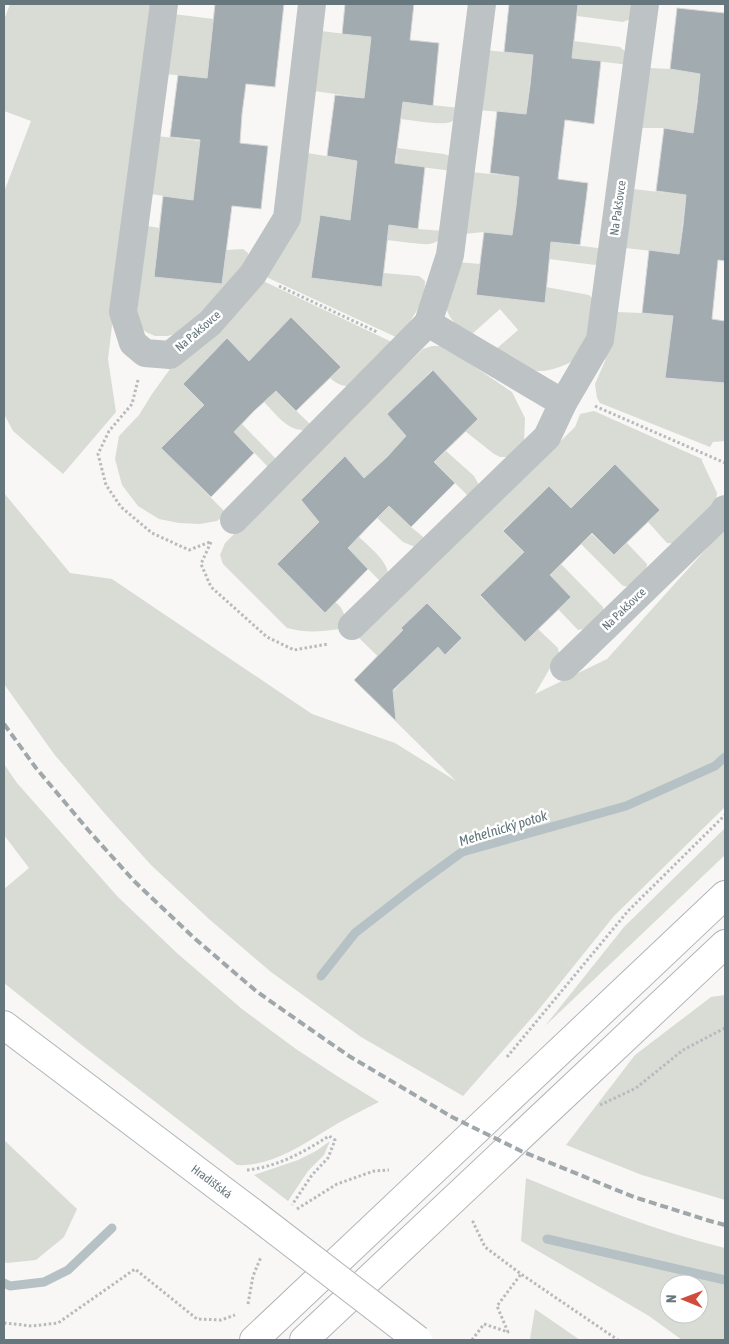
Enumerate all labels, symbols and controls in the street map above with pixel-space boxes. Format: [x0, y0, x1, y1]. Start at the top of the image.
street label: Na Pakšovce [607, 180, 629, 236]
street label: Na Pakšovce [173, 308, 223, 354]
street label: Na Pakšovce [599, 585, 649, 633]
water label: Mehelnický potok [457, 807, 550, 849]
street label: Hradišťská [188, 1162, 235, 1201]
north arrow [659, 1274, 709, 1324]
text: N [663, 1295, 679, 1303]

